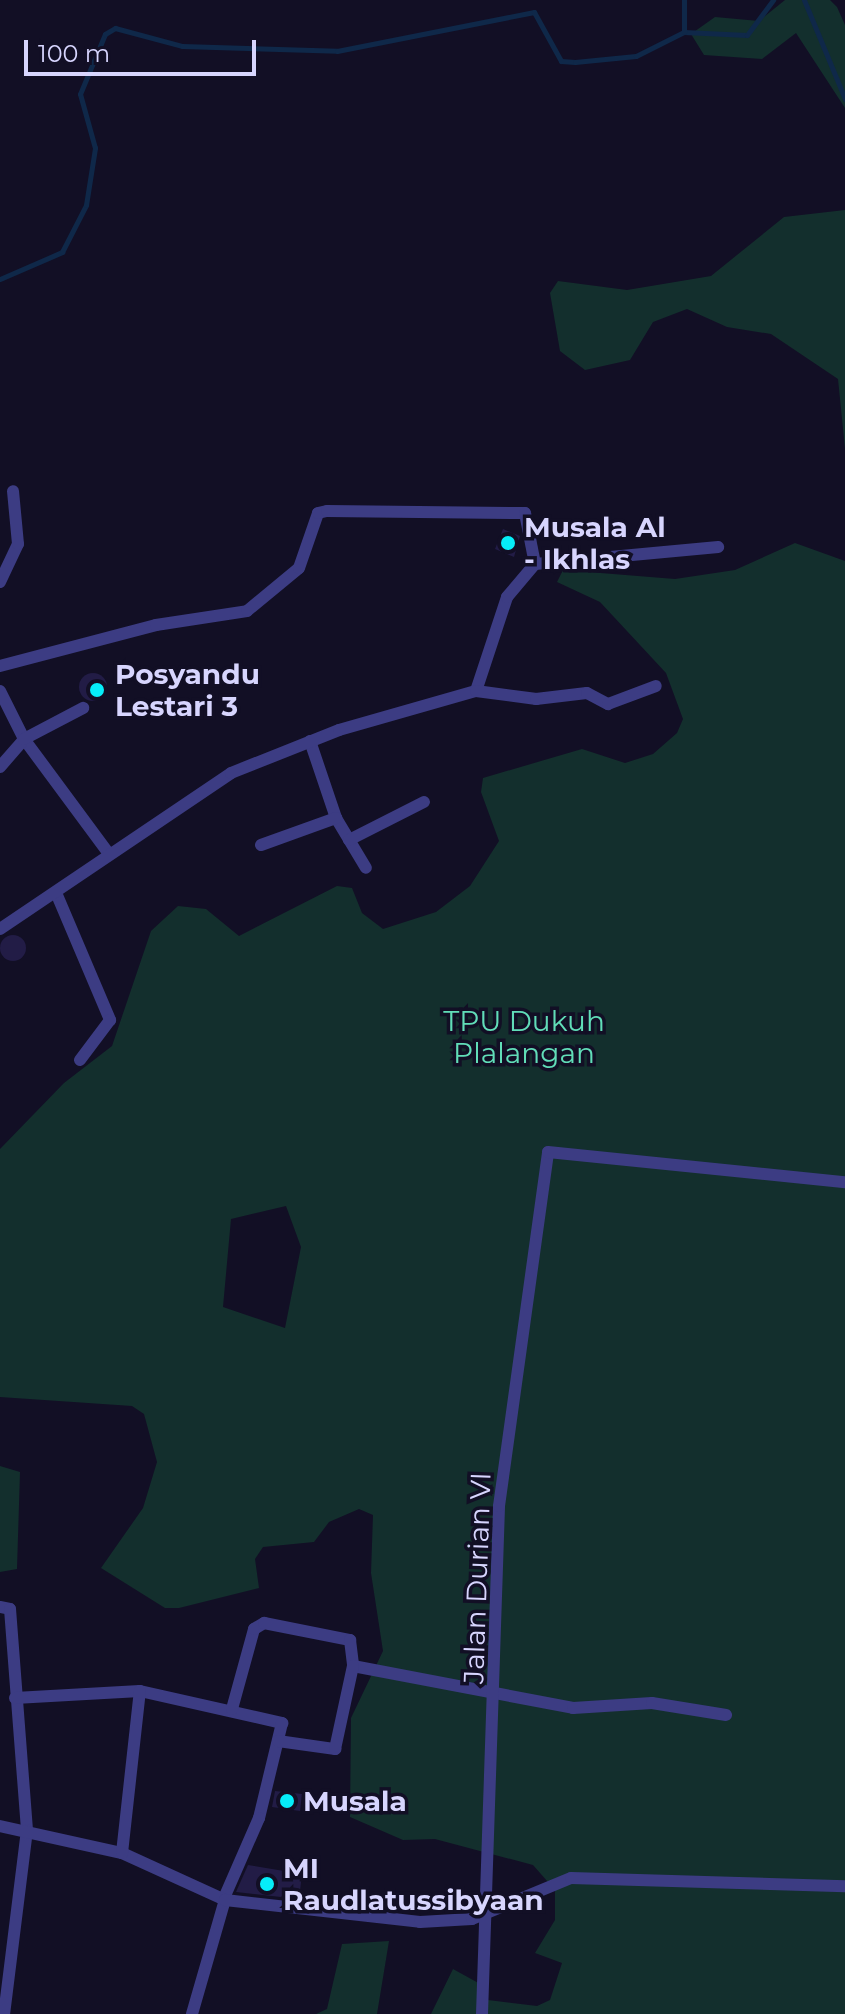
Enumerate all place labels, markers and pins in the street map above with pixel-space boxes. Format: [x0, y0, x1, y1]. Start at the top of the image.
place label: Musala Al - Ikhlas [524, 510, 666, 576]
marker: Musala Al - Ikhlas [499, 534, 517, 552]
place label: Posyandu Lestari 3 [115, 657, 260, 723]
marker: Posyandu Lestari 3 [86, 679, 108, 701]
place label: Musala [303, 1784, 407, 1818]
marker: Musala [278, 1792, 296, 1810]
place label: MI Raudlatussibyaan [283, 1851, 544, 1917]
marker: MI Raudlatussibyaan [258, 1875, 276, 1893]

